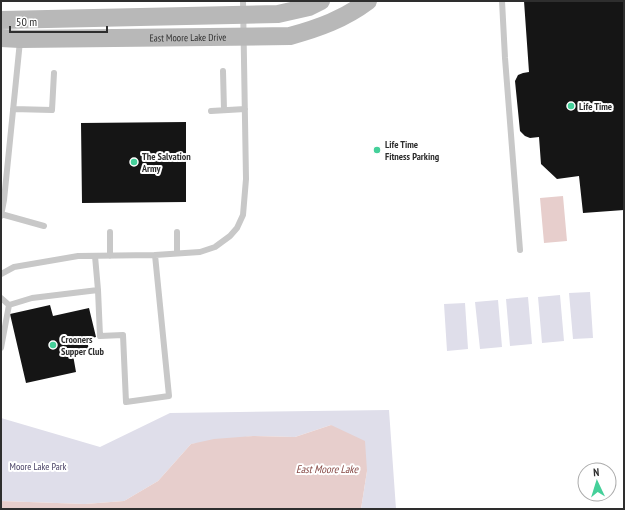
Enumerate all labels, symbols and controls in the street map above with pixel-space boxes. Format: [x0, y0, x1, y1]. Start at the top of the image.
scale bar [10, 8, 107, 34]
text: 50 m [16, 14, 37, 29]
street label: East Moore Lake Drive [149, 31, 226, 45]
place label: Life Time [579, 100, 612, 113]
marker: Life Time [566, 101, 576, 111]
place label: Life Time Fitness Parking [385, 138, 440, 163]
marker: Life Time Fitness Parking [372, 145, 382, 155]
place label: The Salvation Army [141, 150, 191, 175]
marker: The Salvation Army [129, 157, 139, 167]
place label: Crooners Supper Club [61, 333, 104, 358]
marker: Crooners Supper Club [48, 340, 58, 350]
park label: Moore Lake Park [10, 460, 67, 473]
water label: East Moore Lake [296, 462, 360, 476]
north arrow [577, 462, 617, 502]
text: N [593, 465, 600, 479]

